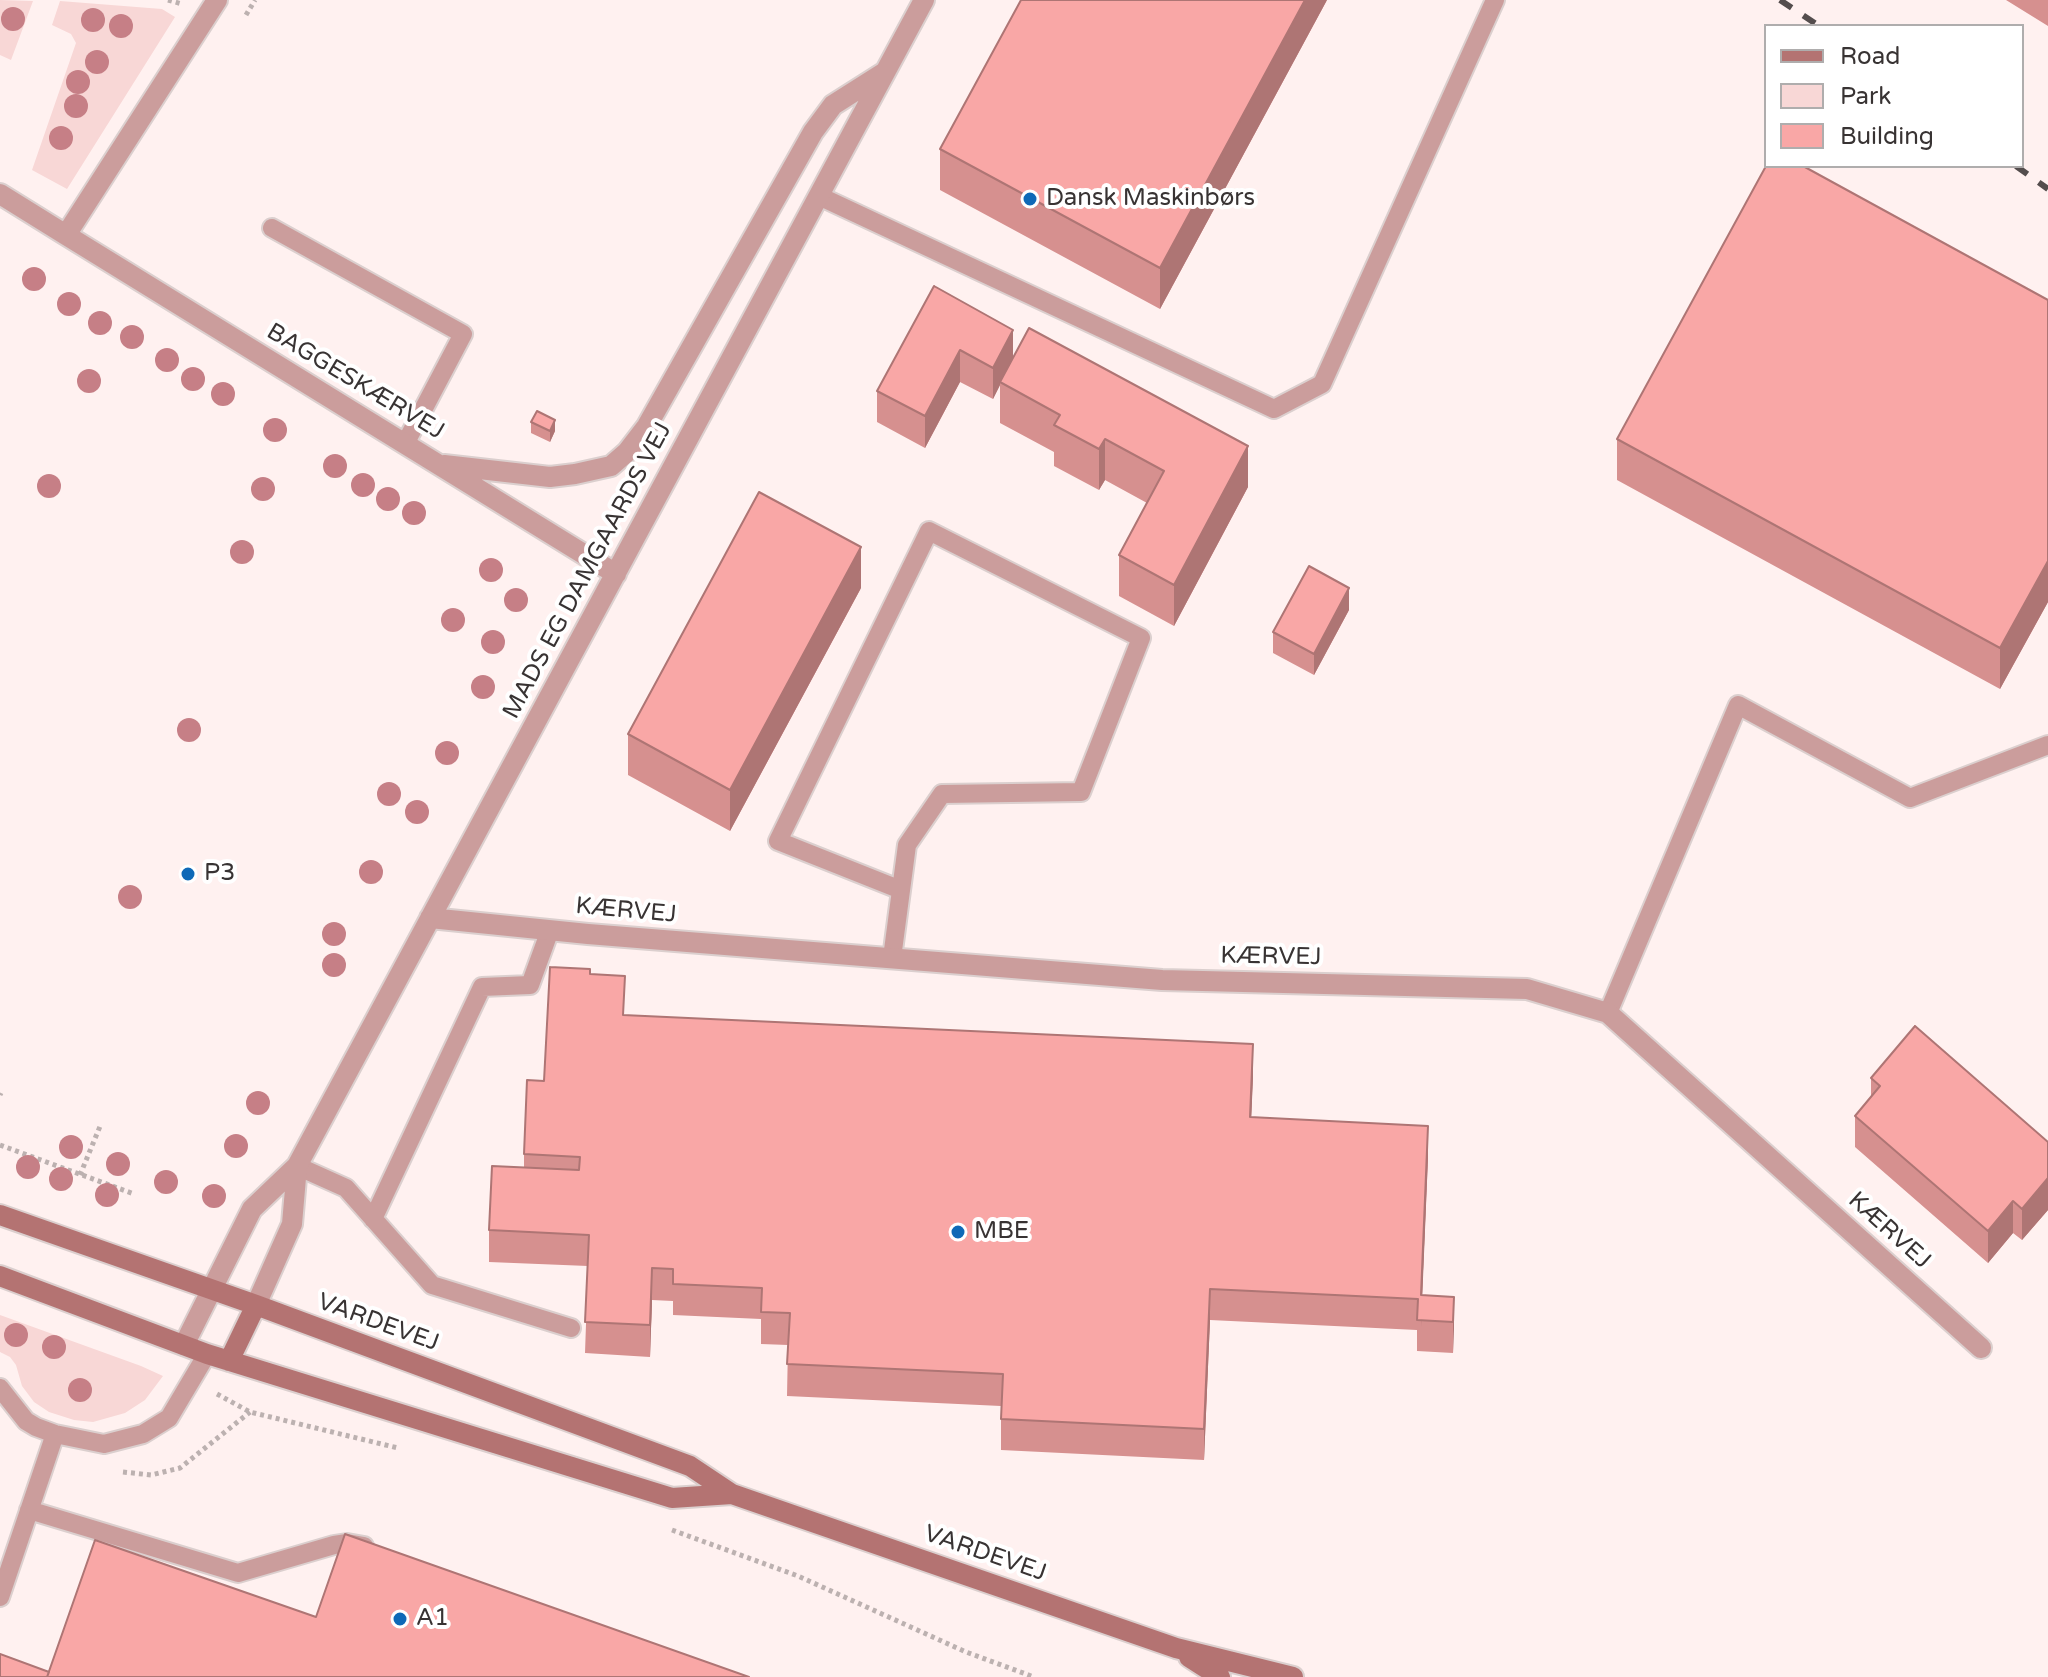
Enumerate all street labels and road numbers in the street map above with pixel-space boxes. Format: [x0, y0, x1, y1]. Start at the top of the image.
street label: BAGGESKÆRVEJ [261, 318, 449, 446]
street label: MADS EG DAMGAARDS VEJ [498, 418, 678, 724]
street label: KÆRVEJ [574, 892, 678, 930]
street label: KÆRVEJ [1220, 942, 1322, 972]
street label: KÆRVEJ [1842, 1186, 1936, 1276]
street label: VARDEVEJ [313, 1288, 443, 1358]
street label: VARDEVEJ [920, 1520, 1050, 1588]

